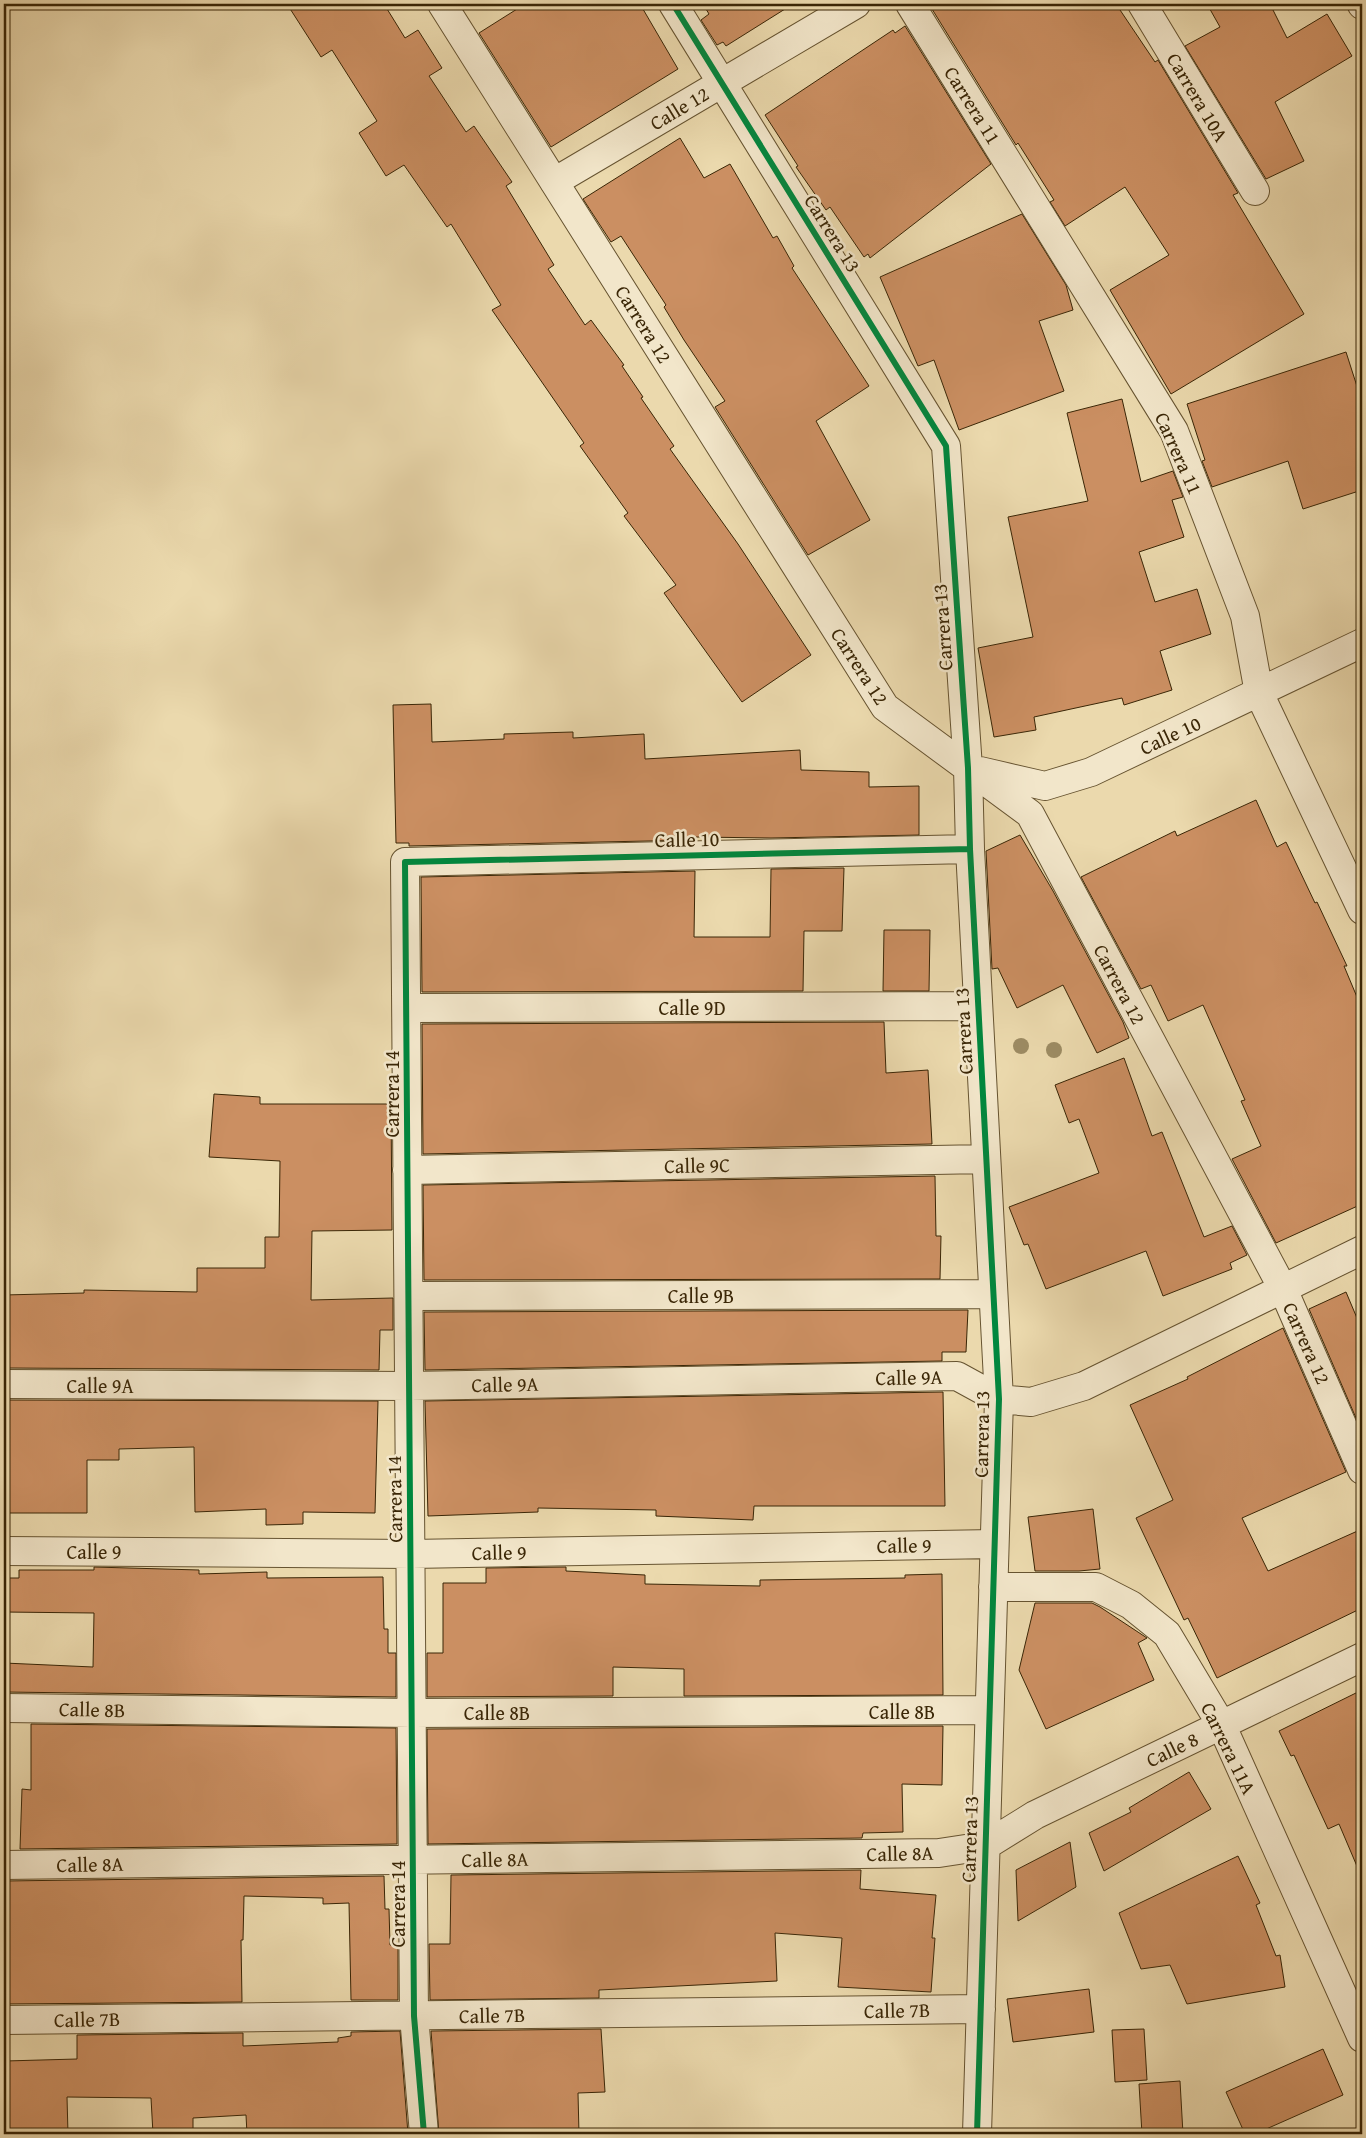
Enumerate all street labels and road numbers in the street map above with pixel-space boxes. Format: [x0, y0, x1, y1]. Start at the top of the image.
street label: Carrera 10A [1160, 47, 1236, 147]
street label: Carrera 11 [938, 60, 1008, 150]
street label: Calle 12 [644, 79, 714, 137]
street label: Carrera 13 [798, 188, 868, 278]
street label: Carrera 12 [609, 279, 679, 369]
street label: Carrera 11 [1148, 407, 1210, 499]
street label: Carrera 13 [924, 583, 960, 671]
street label: Carrera 12 [824, 622, 896, 710]
street label: Calle 10 [1135, 708, 1205, 762]
street label: Calle 10 [654, 824, 720, 854]
street label: Carrera 12 [1087, 939, 1153, 1029]
street label: Carrera 13 [946, 987, 980, 1075]
street label: Calle 9D [658, 993, 726, 1022]
street label: Carrera 14 [377, 1050, 406, 1138]
street label: Calle 9C [664, 1150, 730, 1180]
street label: Calle 9B [668, 1281, 734, 1310]
street label: Carrera 12 [1276, 1297, 1338, 1389]
street label: Calle 9A [875, 1362, 943, 1392]
street label: Calle 9A [471, 1369, 539, 1399]
street label: Calle 9A [66, 1371, 134, 1400]
street label: Carrera 13 [966, 1390, 996, 1478]
street label: Carrera 14 [379, 1455, 409, 1543]
street label: Calle 9 [876, 1530, 932, 1560]
street label: Calle 9 [67, 1537, 121, 1566]
street label: Calle 9 [471, 1537, 527, 1567]
street label: Calle 8B [59, 1694, 125, 1724]
street label: Calle 8B [869, 1697, 935, 1726]
street label: Carrera 11A [1194, 1697, 1264, 1799]
street label: Calle 8B [464, 1698, 530, 1727]
street label: Calle 8 [1141, 1724, 1203, 1774]
street label: Carrera 13 [953, 1795, 985, 1883]
street label: Calle 8A [866, 1838, 934, 1868]
street label: Calle 8A [461, 1844, 529, 1874]
street label: Calle 8A [56, 1849, 124, 1879]
street label: Carrera 14 [383, 1860, 412, 1948]
street label: Calle 7B [864, 1995, 930, 2025]
street label: Calle 7B [459, 2000, 525, 2030]
street label: Calle 7B [54, 2004, 120, 2034]

